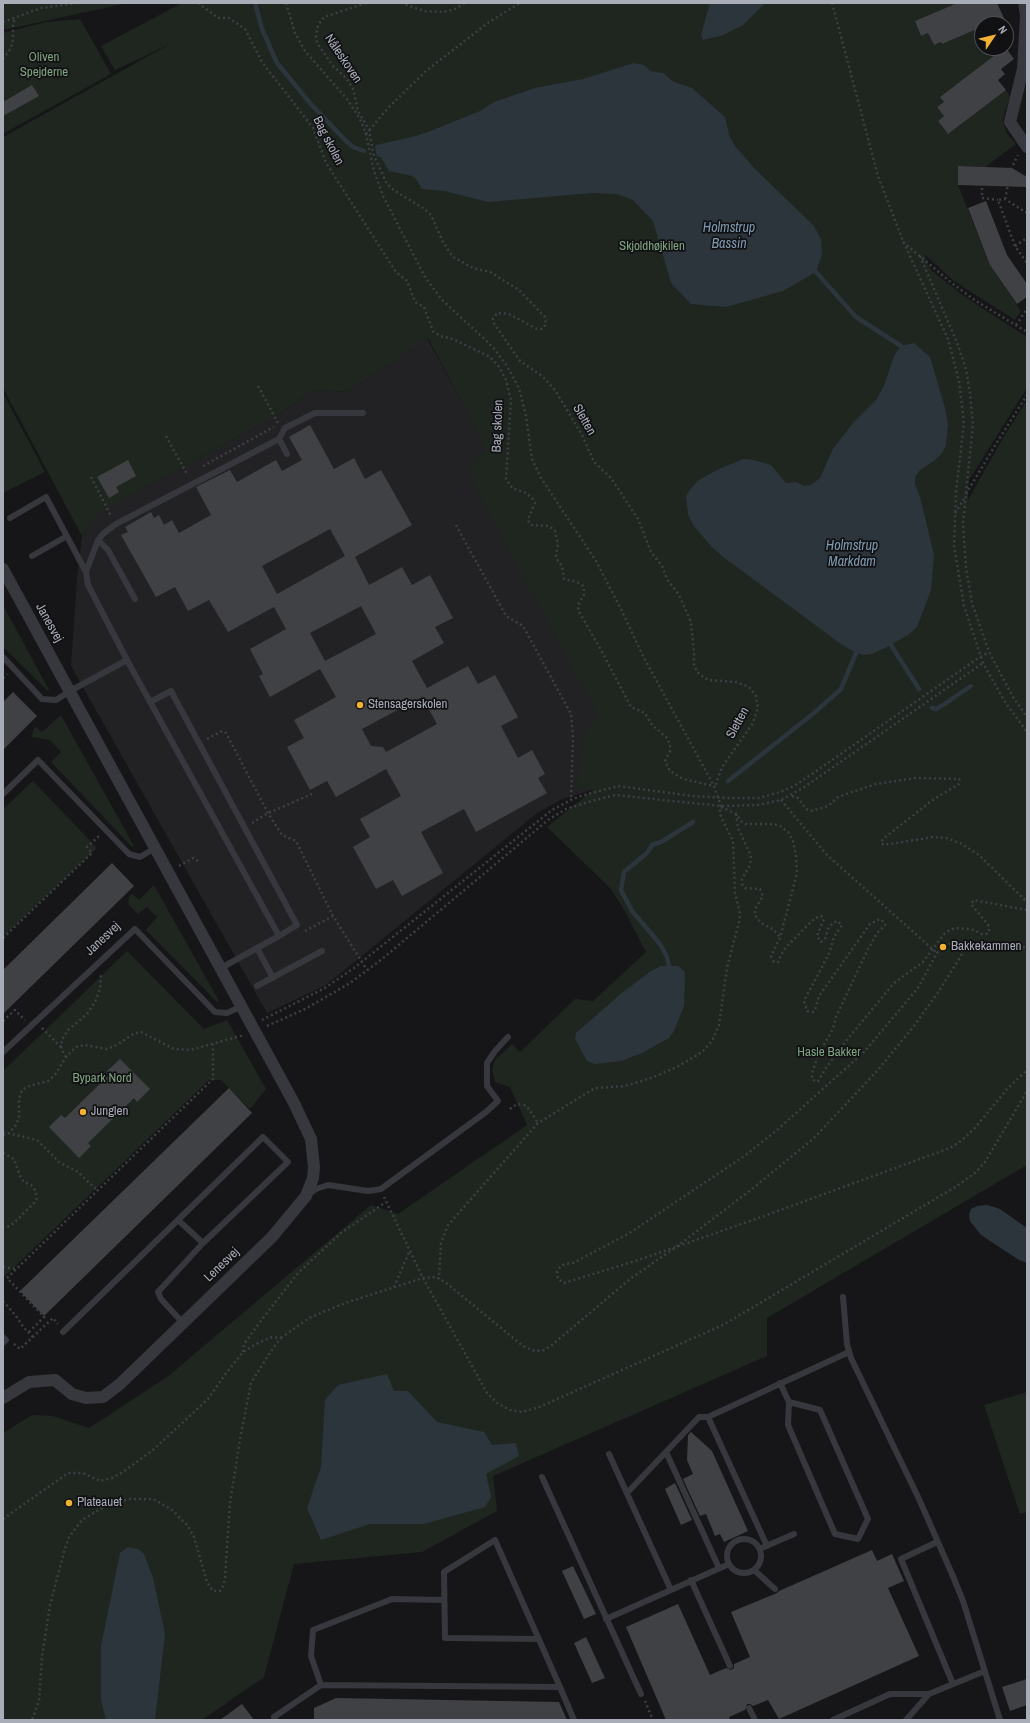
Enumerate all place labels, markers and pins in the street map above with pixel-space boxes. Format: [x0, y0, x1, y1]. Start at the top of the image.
place label: Stensagerskolen [368, 697, 447, 713]
marker: Stensagerskolen [355, 700, 365, 710]
place label: Bakkekammen [951, 939, 1021, 955]
marker: Bakkekammen [938, 942, 948, 952]
place label: Junglen [91, 1104, 128, 1120]
marker: Junglen [78, 1107, 88, 1117]
place label: Plateauet [77, 1495, 122, 1511]
marker: Plateauet [64, 1498, 74, 1508]

